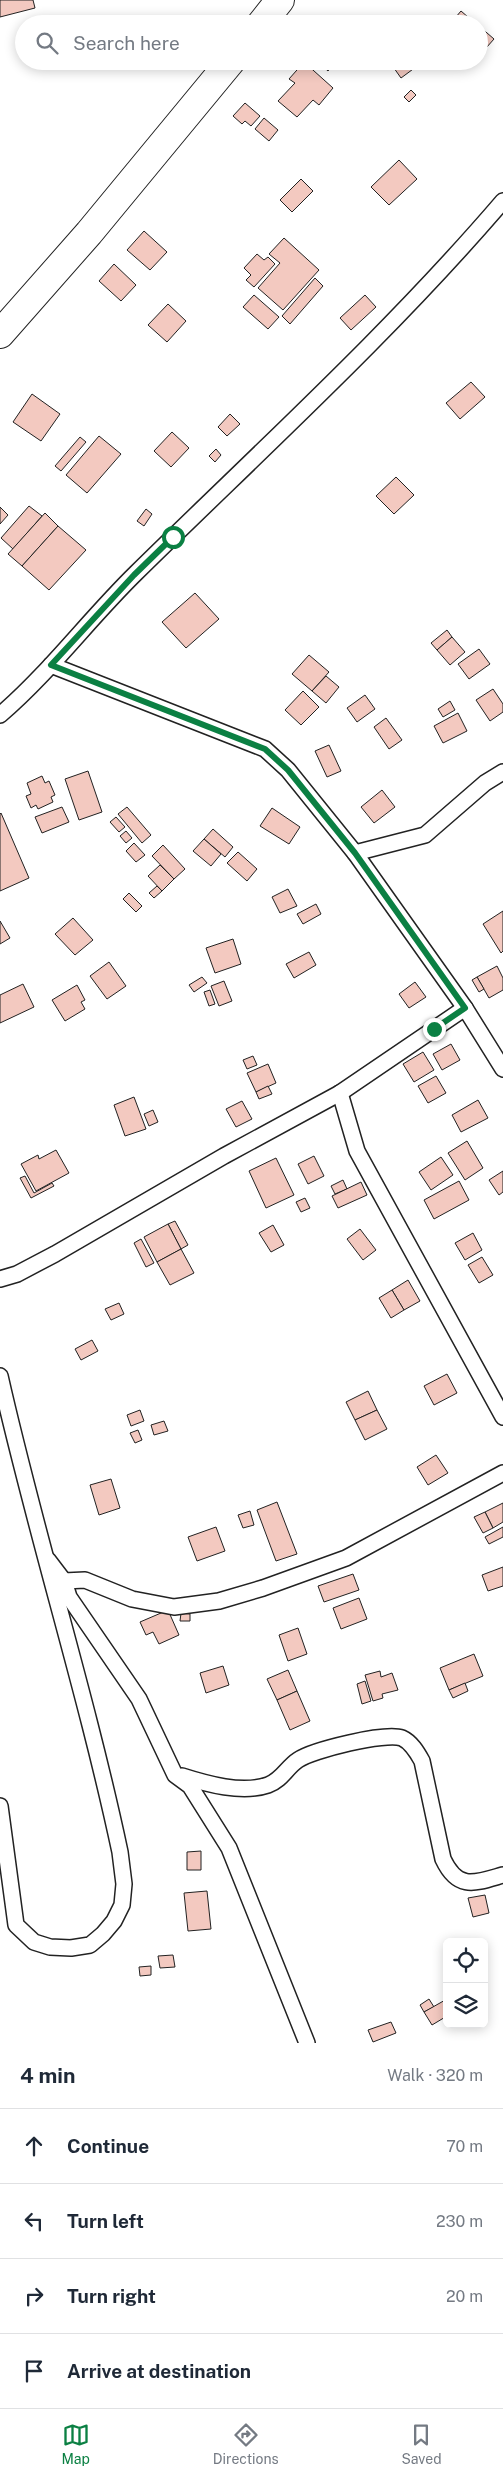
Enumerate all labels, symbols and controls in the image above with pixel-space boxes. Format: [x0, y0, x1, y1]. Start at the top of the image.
search box [15, 15, 488, 70]
icon: search [33, 29, 61, 57]
text: Search here [73, 32, 180, 54]
route start [162, 526, 185, 549]
route end [423, 1018, 446, 1041]
map controls [443, 1938, 488, 2028]
button: locate [443, 1938, 488, 1983]
button: layers [443, 1983, 488, 2028]
text: 4 min [20, 2063, 75, 2088]
text: Walk · 320 m [387, 2066, 483, 2085]
icon: ahead [20, 2132, 48, 2160]
text: Continue [67, 2135, 149, 2157]
text: 70 m [446, 2137, 483, 2156]
icon: left [20, 2207, 48, 2235]
text: Turn left [67, 2210, 144, 2232]
text: 230 m [436, 2212, 483, 2231]
icon: right [20, 2282, 48, 2310]
text: Turn right [67, 2285, 156, 2307]
text: 20 m [446, 2287, 483, 2306]
icon: arrive [20, 2357, 48, 2385]
text: Arrive at destination [67, 2360, 251, 2382]
tab: Map [61, 2421, 90, 2467]
tab: Directions [213, 2421, 279, 2467]
tab: Saved [401, 2421, 442, 2467]

